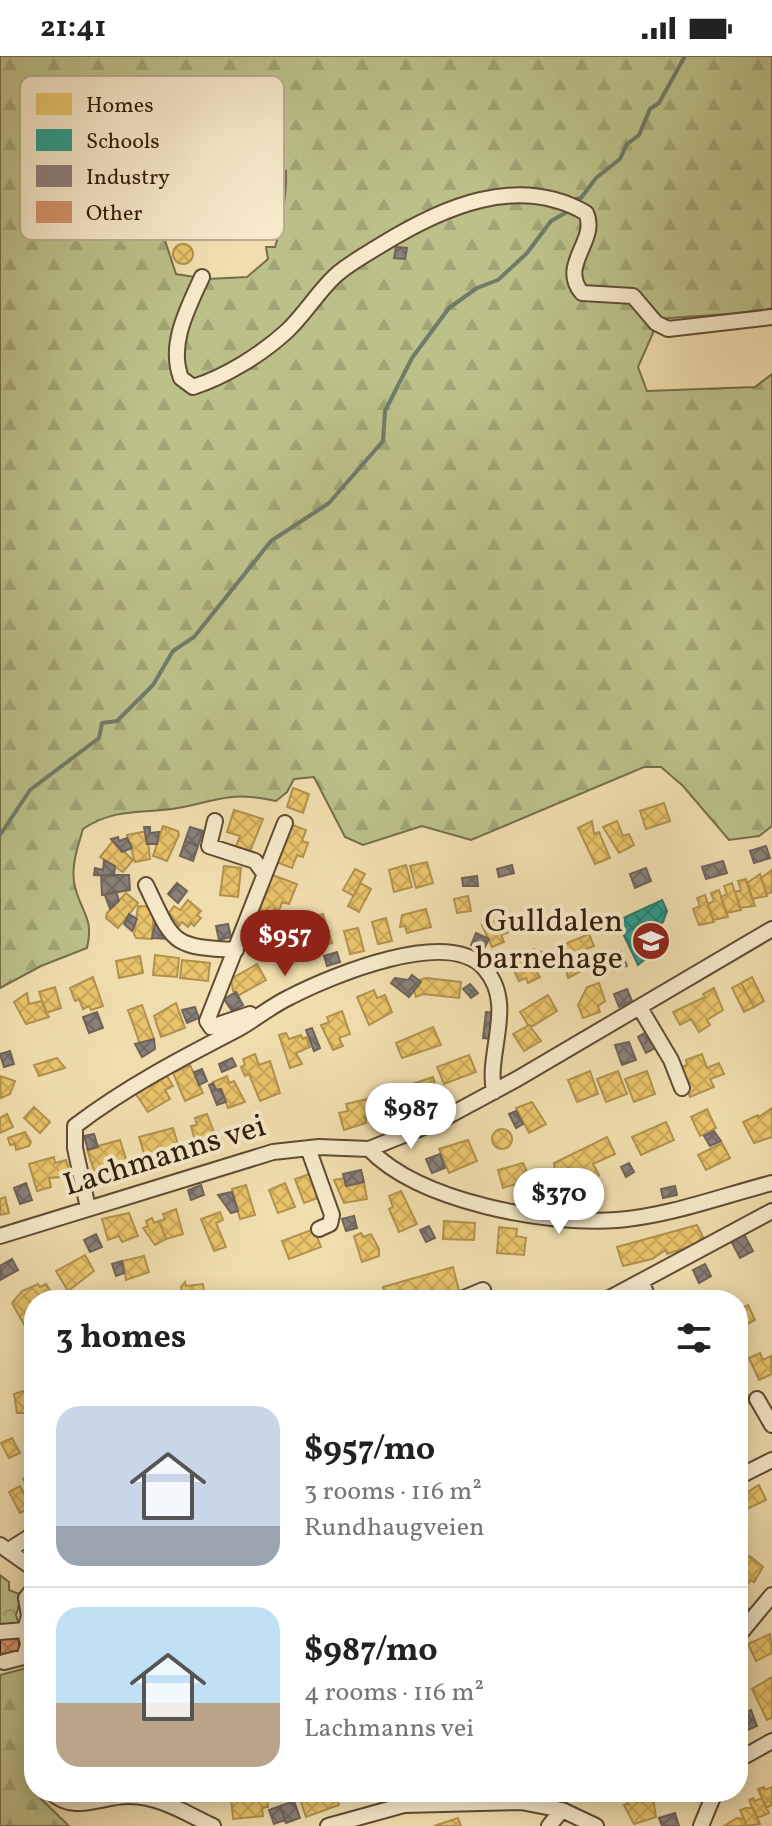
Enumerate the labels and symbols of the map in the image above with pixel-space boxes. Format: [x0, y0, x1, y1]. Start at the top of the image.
legend [20, 76, 284, 240]
text: Homes [86, 91, 154, 122]
text: Schools [86, 127, 160, 158]
text: Industry [86, 163, 170, 194]
text: Other [86, 199, 143, 230]
place label: Gulldalen barnehage [475, 901, 623, 982]
pin: $957 [238, 910, 332, 978]
school or university icon: Gulldalen barnehage [630, 920, 672, 962]
pin: $987 [364, 1083, 458, 1151]
street label: Lachmanns vei [58, 1105, 272, 1209]
pin: $370 [512, 1168, 606, 1236]

